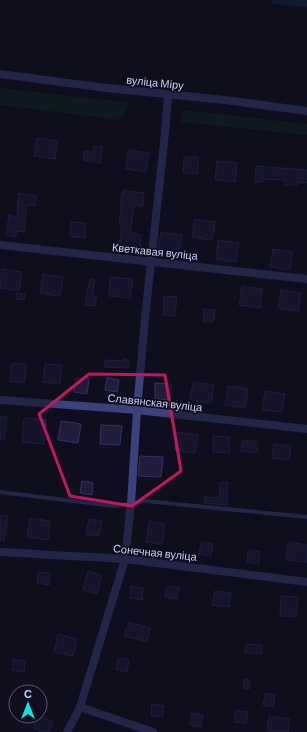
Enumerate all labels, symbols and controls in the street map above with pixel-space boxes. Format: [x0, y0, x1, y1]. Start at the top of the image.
street label: вуліца Міру [126, 73, 185, 92]
street label: Кветкавая вуліца [111, 240, 199, 262]
street label: Славянская вуліца [107, 391, 204, 414]
street label: Сонечная вуліца [112, 541, 198, 563]
north arrow [8, 684, 48, 724]
text: С [24, 687, 32, 700]

